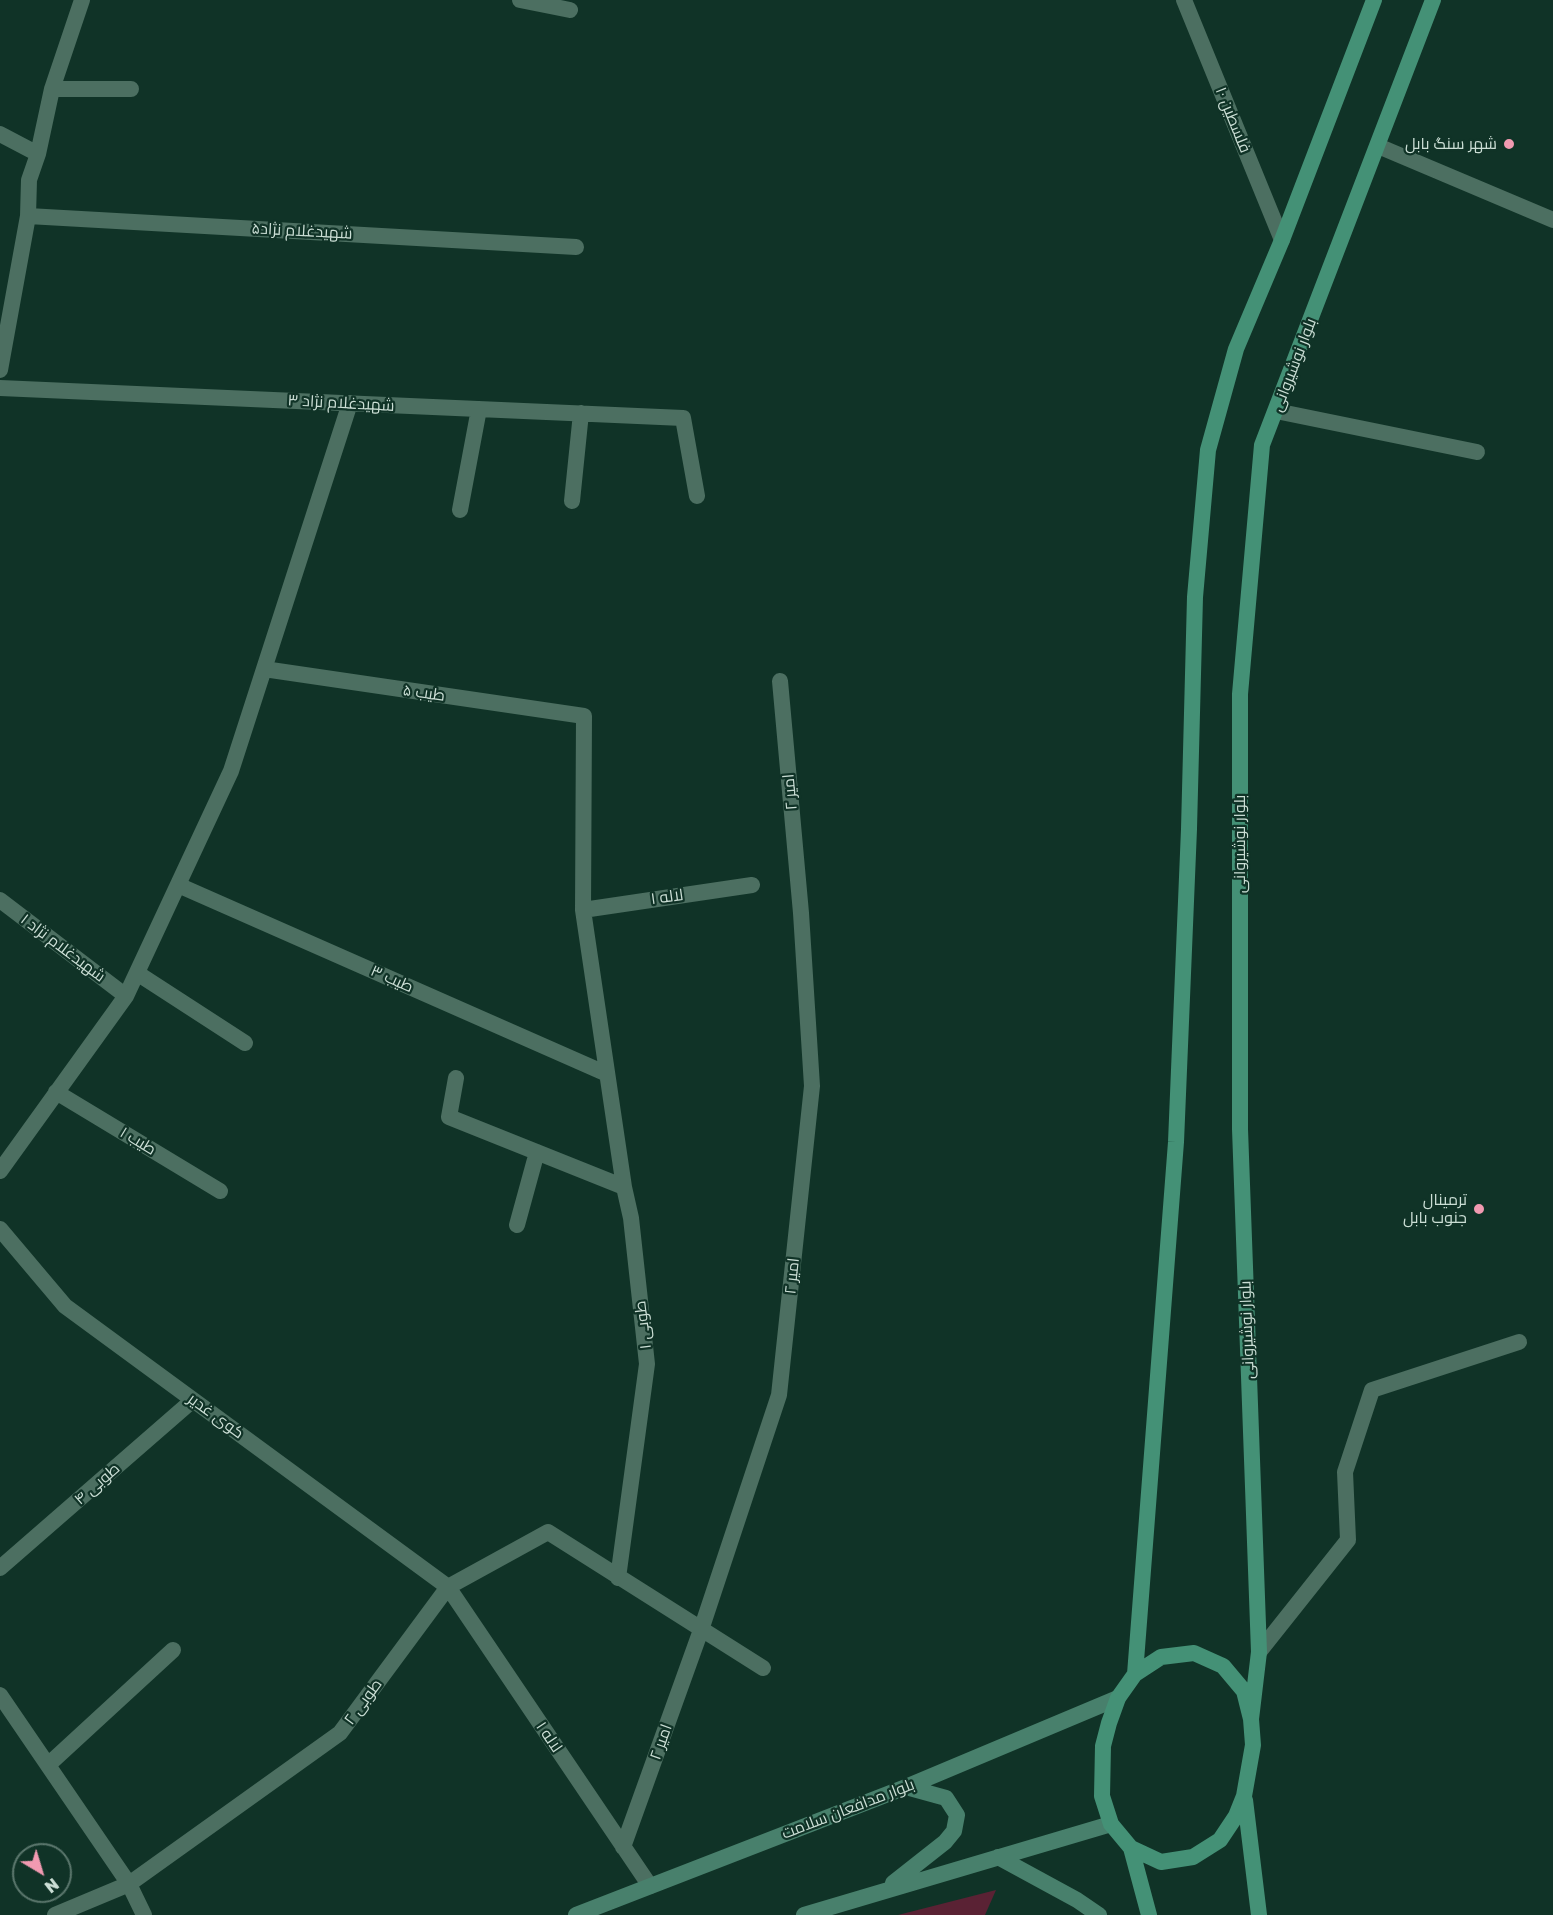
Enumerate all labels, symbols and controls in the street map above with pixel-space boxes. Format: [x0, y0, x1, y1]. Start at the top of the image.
street label: فلسطین ۱۰ [1211, 84, 1255, 156]
place label: شهر سنگ بابل [1405, 134, 1497, 154]
marker: شهر سنگ بابل [1502, 137, 1516, 151]
street label: شهیدغلام نژاد۵ [251, 219, 353, 243]
street label: بلوار نوشیروانی [1267, 316, 1321, 414]
street label: شهیدغلام نژاد ۳ [287, 391, 395, 415]
street label: طیب ۵ [402, 681, 446, 705]
street label: امیر ۲ [779, 773, 801, 811]
street label: بلوار نوشیروانی [1230, 795, 1250, 893]
street label: لاله ۱ [649, 885, 685, 909]
street label: شهیدغلام نژاد ۱ [17, 910, 109, 986]
street label: طیب ۳ [368, 961, 416, 997]
street label: طیب ۱ [117, 1123, 159, 1159]
place label: ترمینال جنوب بابل [1403, 1190, 1467, 1228]
marker: ترمینال جنوب بابل [1472, 1202, 1486, 1216]
street label: امیر ۲ [781, 1257, 803, 1295]
street label: بلوار نوشیروانی [1236, 1280, 1258, 1380]
street label: طوبی ۱ [631, 1300, 655, 1350]
street label: کوی غدیر [184, 1389, 248, 1443]
street label: طوبی ۴ [70, 1459, 124, 1509]
street label: طوبی ۲ [340, 1675, 386, 1729]
street label: لاله ۱ [532, 1718, 566, 1756]
street label: امیر ۲ [646, 1722, 676, 1762]
street label: بلوار مدافعان سلامت [779, 1775, 917, 1843]
north arrow [12, 1843, 72, 1903]
text: N [41, 1874, 63, 1897]

